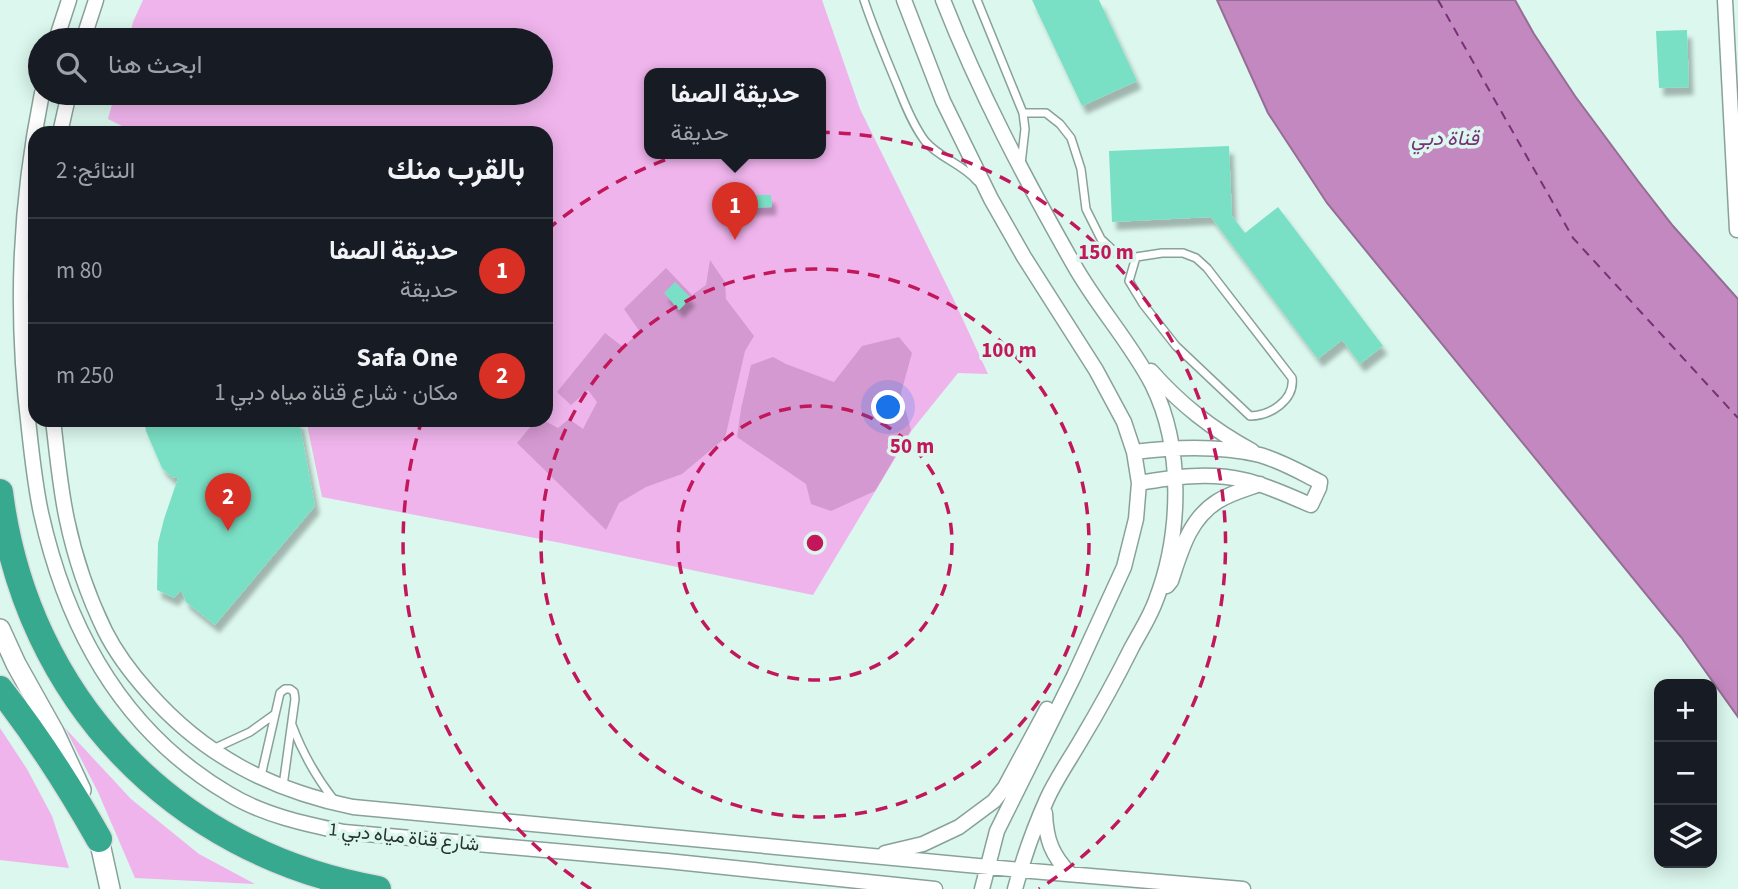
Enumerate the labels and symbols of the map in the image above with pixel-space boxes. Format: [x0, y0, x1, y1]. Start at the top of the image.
water label: قناة دبي [1411, 123, 1481, 155]
pin: 1 [712, 182, 758, 240]
text: 150 m [1078, 237, 1134, 267]
text: 100 m [981, 335, 1037, 365]
your location [871, 390, 905, 424]
text: 50 m [890, 431, 934, 461]
pin: 2 [205, 473, 251, 531]
centre of rings [803, 531, 827, 555]
street label: شارع قناة مياه دبي 1 [327, 816, 481, 860]

